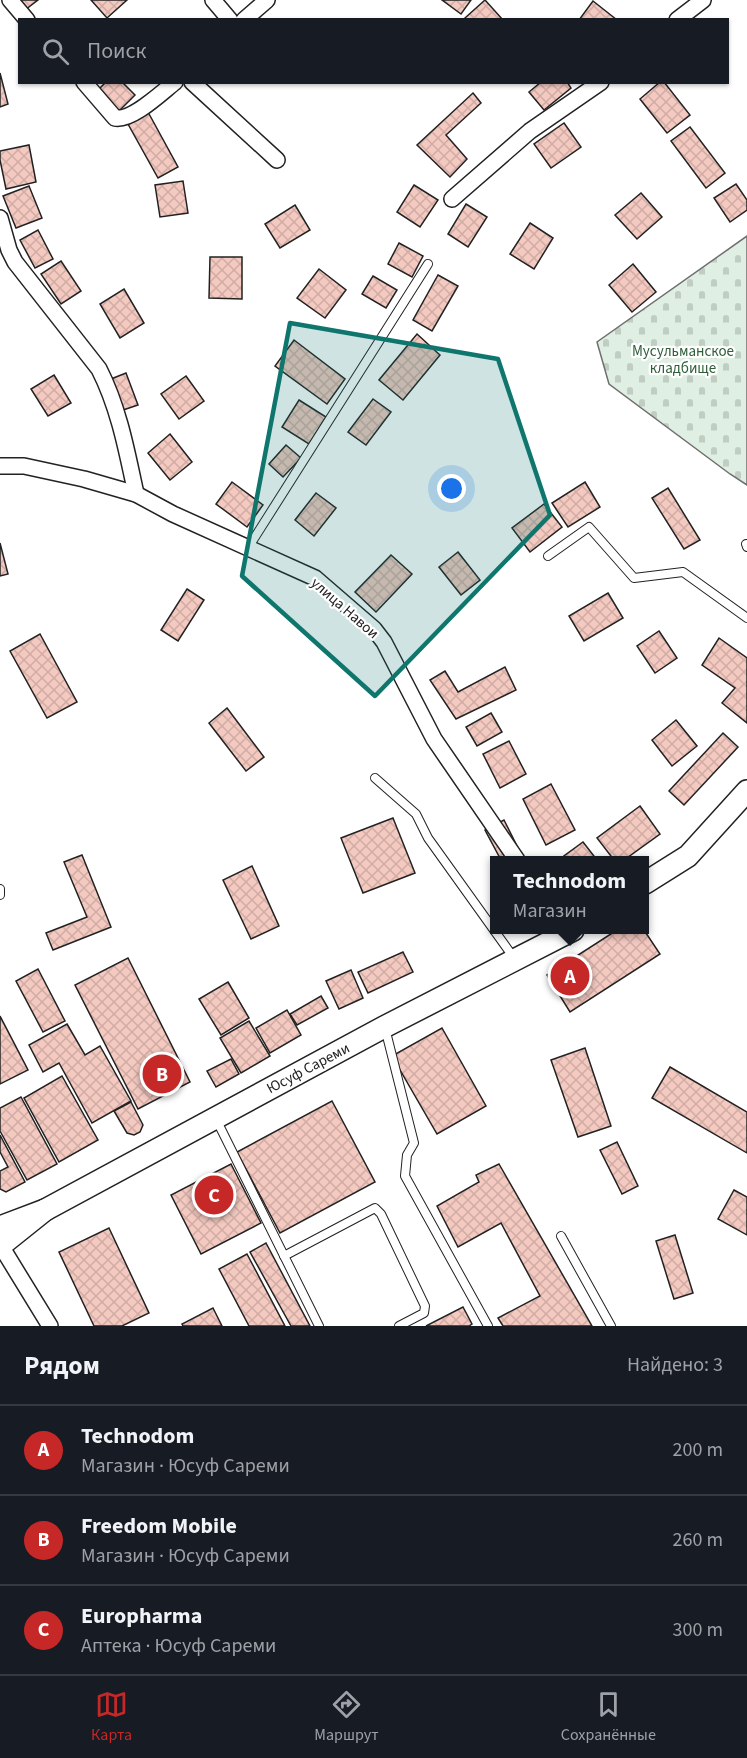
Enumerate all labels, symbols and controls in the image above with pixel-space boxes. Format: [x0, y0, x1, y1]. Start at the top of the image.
search box [18, 18, 729, 84]
icon: search [39, 35, 72, 68]
text: Поиск [87, 35, 146, 67]
park label: Мусульманское кладбище [632, 341, 734, 379]
your location [437, 474, 466, 503]
street label: улица Навои [306, 573, 383, 644]
popup [490, 856, 649, 934]
text: Technodom [513, 865, 626, 897]
text: Магазин [513, 897, 587, 925]
pin: A [550, 954, 590, 998]
street label: Юсуф Сареми [263, 1038, 354, 1099]
pin: B [142, 1052, 182, 1096]
pin: C [194, 1172, 234, 1218]
text: Рядом [24, 1347, 100, 1384]
text: Найдено: 3 [627, 1351, 723, 1379]
text: Technodom [81, 1420, 194, 1452]
text: A [38, 1436, 49, 1464]
text: 200 m [673, 1436, 723, 1464]
text: Магазин · Юсуф Сареми [81, 1452, 290, 1480]
text: Freedom Mobile [81, 1510, 237, 1542]
text: B [37, 1526, 50, 1554]
text: 260 m [673, 1526, 723, 1554]
text: Магазин · Юсуф Сареми [81, 1542, 290, 1570]
text: Europharma [81, 1600, 202, 1632]
text: C [38, 1616, 49, 1644]
text: 300 m [673, 1616, 723, 1644]
text: Аптека · Юсуф Сареми [81, 1632, 276, 1660]
tab: Карта [91, 1688, 132, 1746]
tab: Маршрут [314, 1688, 379, 1746]
tab: Сохранённые [561, 1688, 656, 1746]

